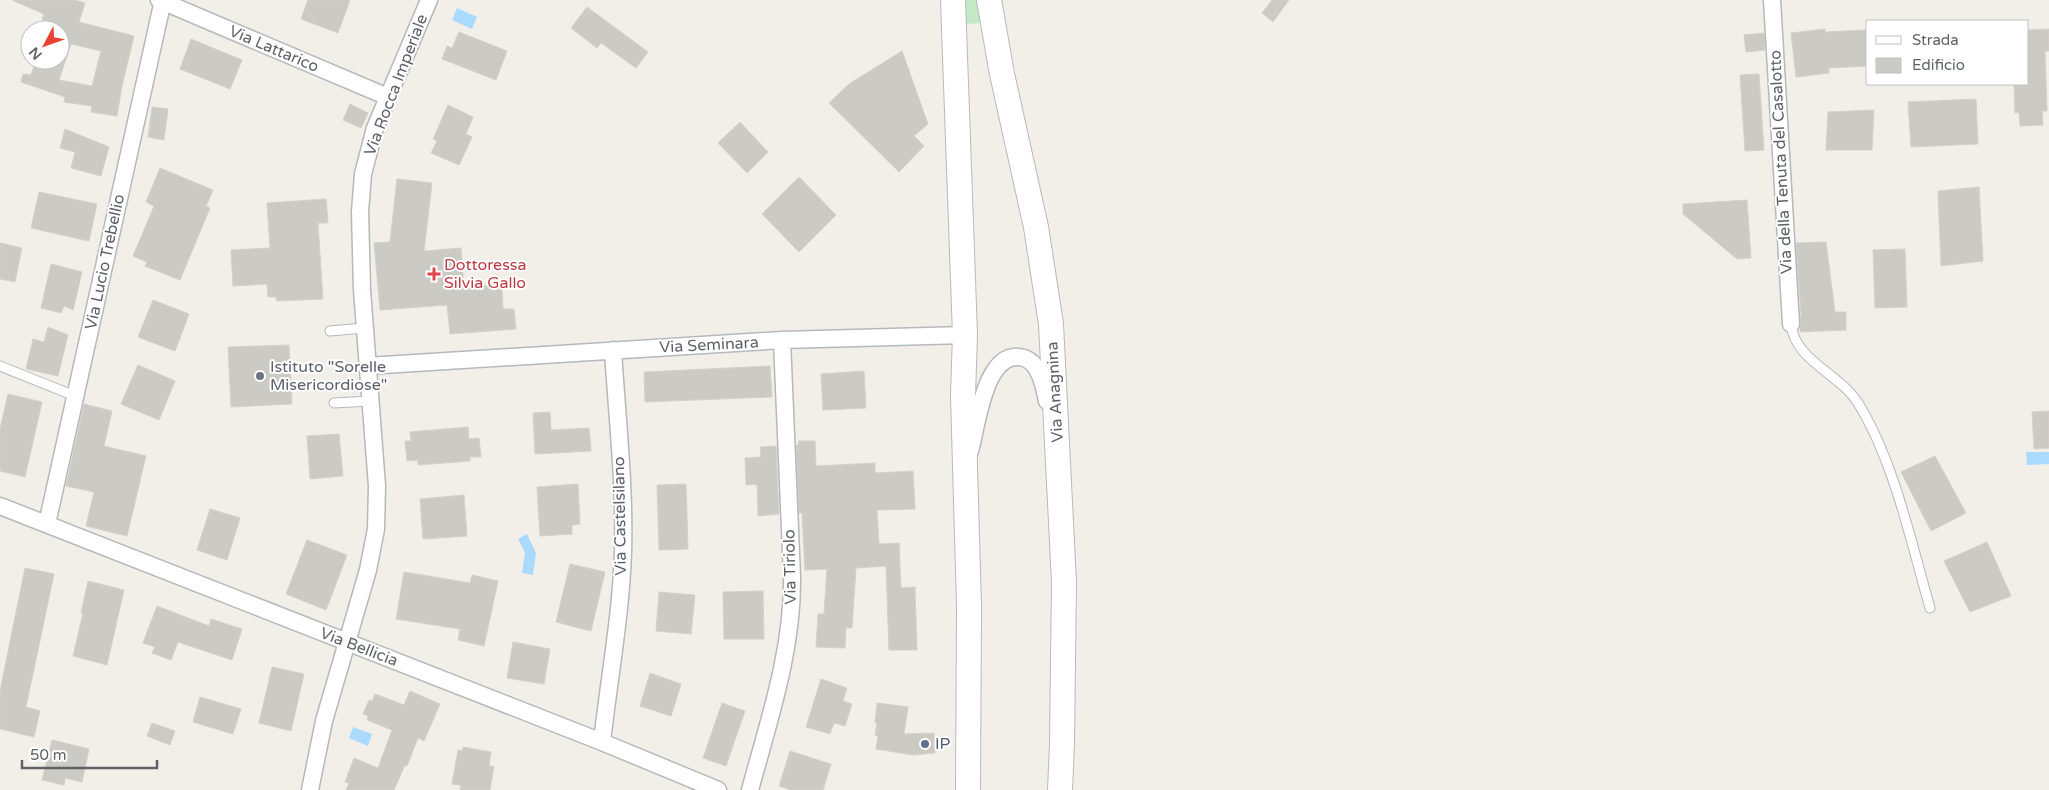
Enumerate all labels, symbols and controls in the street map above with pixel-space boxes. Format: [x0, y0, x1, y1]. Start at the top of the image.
street label: Via Rocca Imperiale [360, 12, 432, 158]
north arrow [20, 20, 70, 70]
legend [1866, 20, 2029, 85]
street label: Via Lattarico [226, 21, 322, 77]
text: Strada [1912, 31, 1959, 49]
text: N [25, 43, 46, 63]
street label: Via della Tenuta del Casalotto [1765, 49, 1797, 275]
text: Edificio [1912, 56, 1965, 74]
street label: Via Lucio Trebellio [81, 192, 129, 332]
place label: Dottoressa Silvia Gallo [444, 255, 527, 293]
marker: Dottoressa Silvia Gallo [428, 268, 440, 280]
street label: Via Seminara [659, 332, 759, 358]
street label: Via Anagnina [1042, 341, 1068, 443]
place label: Istituto "Sorelle Misericordiose" [270, 357, 387, 395]
marker: Istituto "Sorelle Misericordiose" [254, 370, 266, 382]
street label: Via Castelsilano [609, 456, 631, 576]
street label: Via Tiriolo [779, 529, 801, 605]
street label: Via Bellicia [317, 623, 401, 671]
place label: IP [935, 734, 951, 754]
scale bar [22, 738, 158, 770]
marker: IP [919, 738, 931, 750]
text: 50 m [30, 746, 67, 764]

